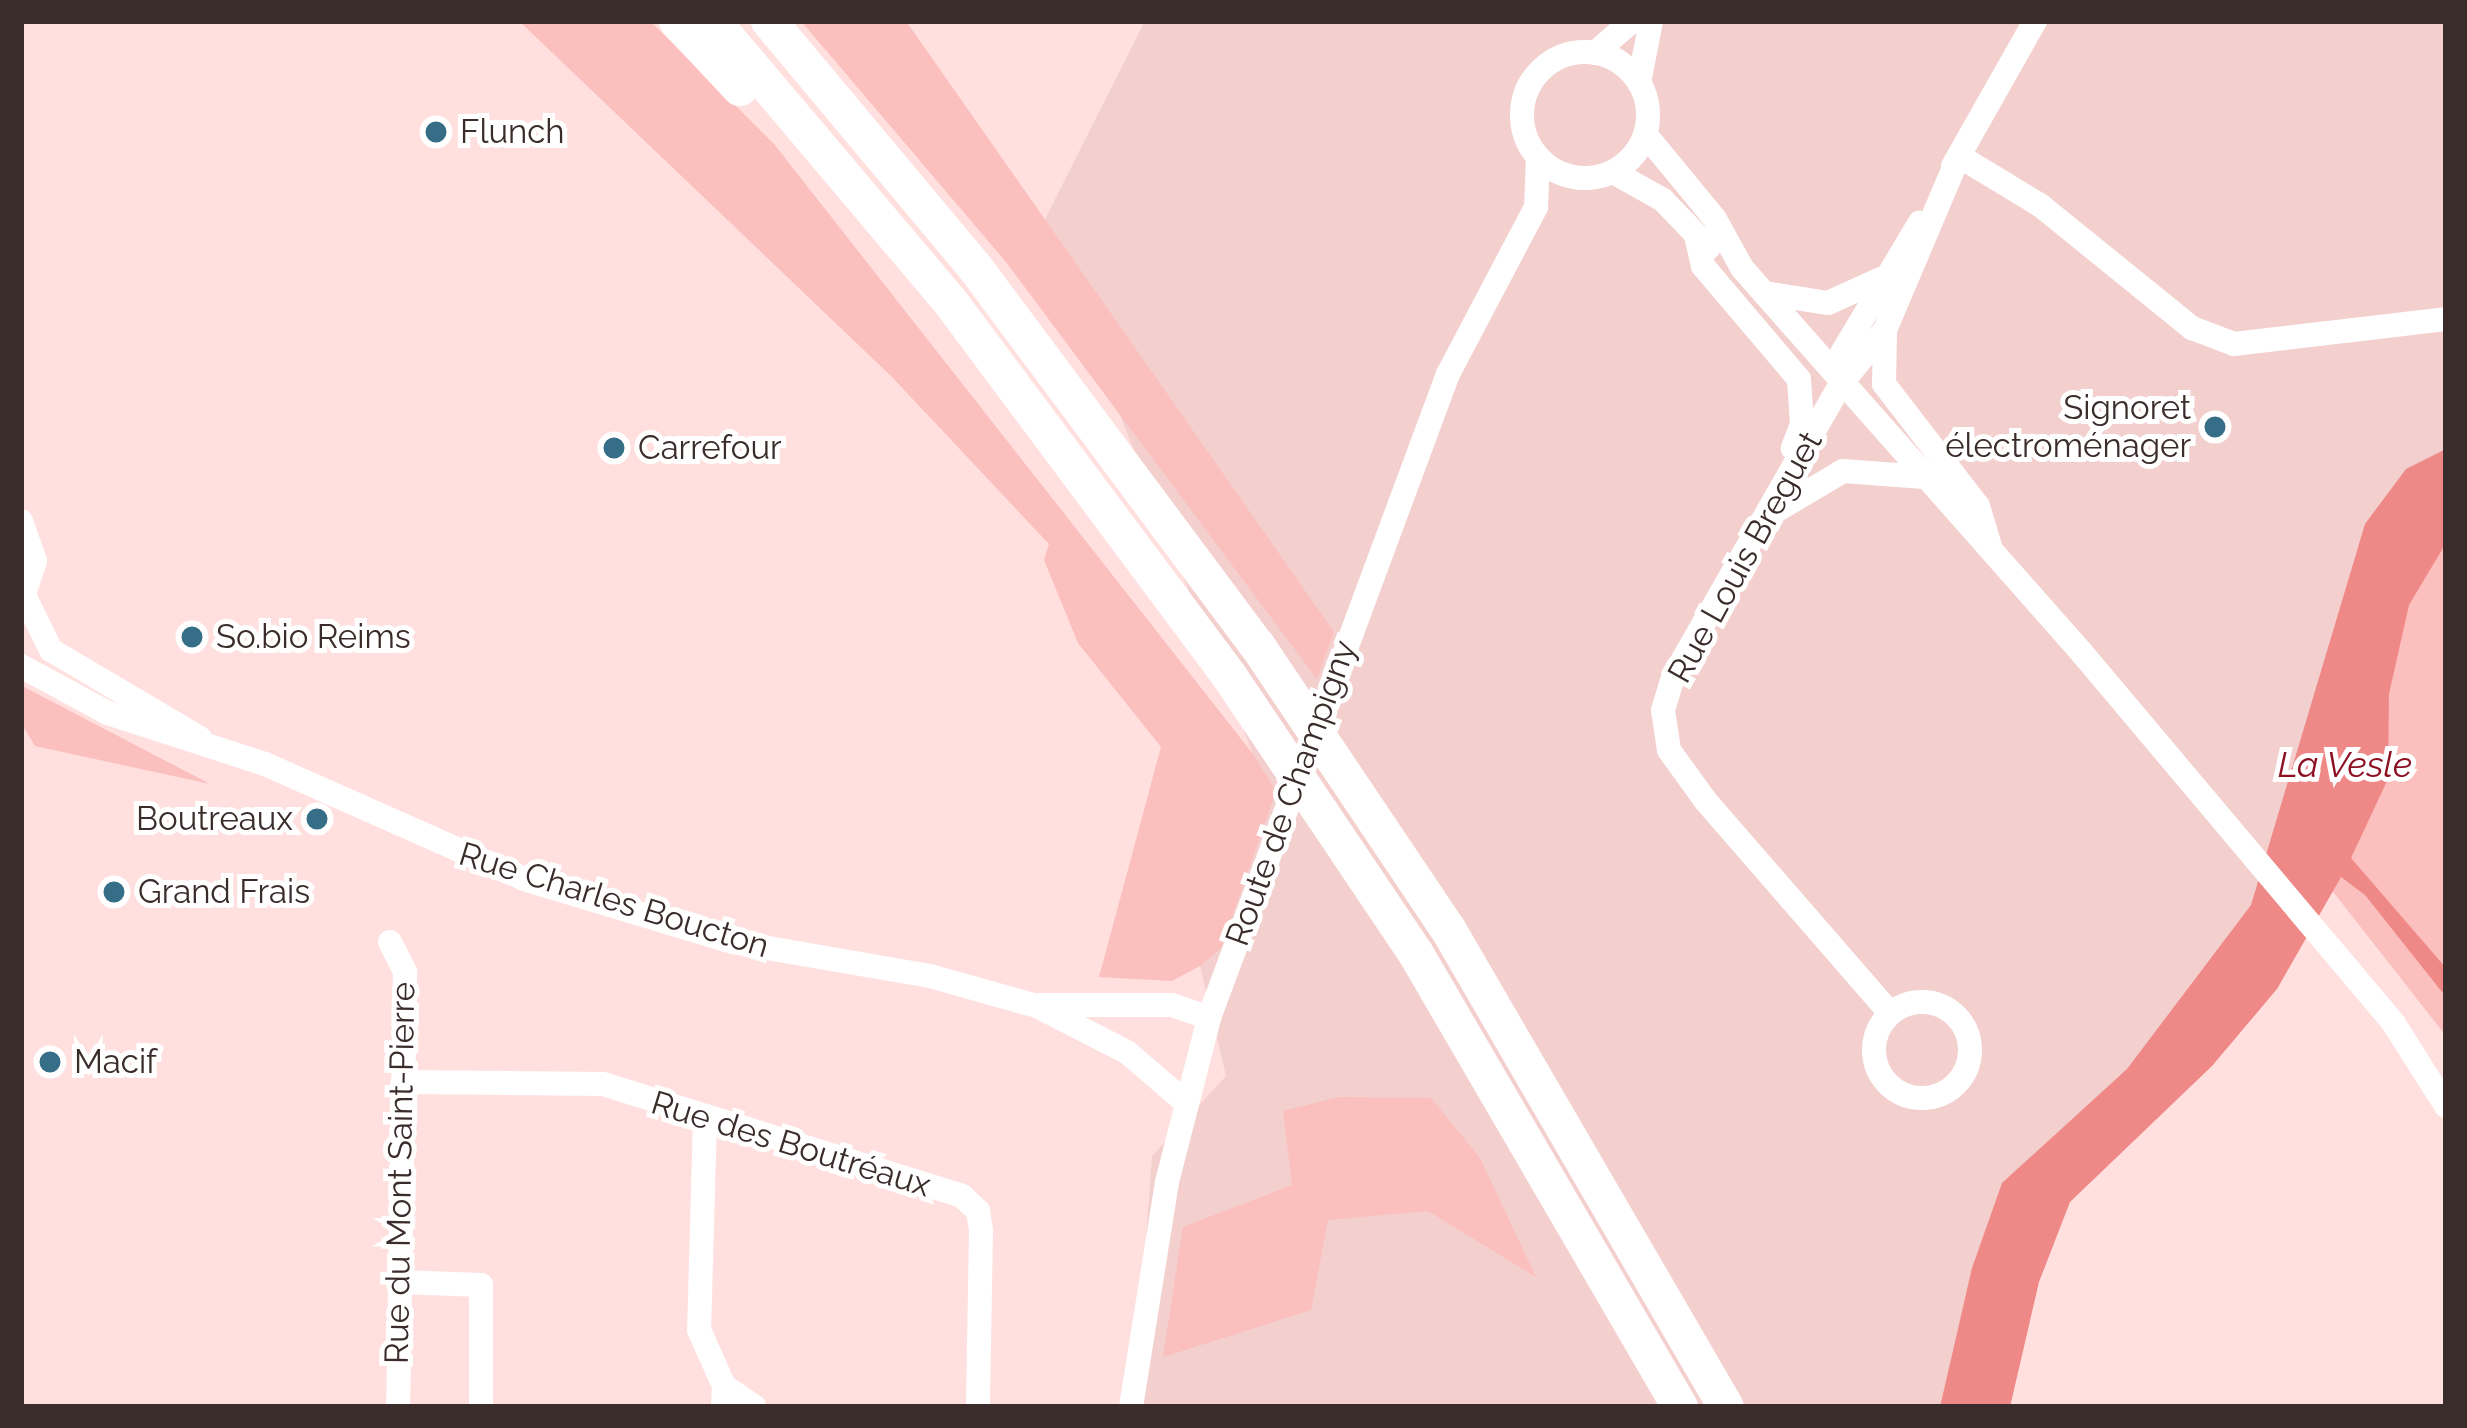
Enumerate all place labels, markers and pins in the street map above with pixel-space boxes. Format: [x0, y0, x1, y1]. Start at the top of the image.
place label: Flunch [460, 112, 565, 152]
marker: Flunch [423, 119, 449, 145]
place label: Signoret électroménager [1945, 388, 2191, 466]
marker: Signoret électroménager [2202, 414, 2228, 440]
place label: Carrefour [638, 428, 782, 468]
marker: Carrefour [601, 435, 627, 461]
place label: So.bio Reims [216, 617, 411, 657]
marker: So.bio Reims [179, 624, 205, 650]
place label: Boutreaux [136, 799, 293, 839]
marker: Boutreaux [304, 806, 330, 832]
place label: Grand Frais [138, 872, 310, 912]
marker: Grand Frais [101, 879, 127, 905]
place label: Macif [74, 1042, 157, 1082]
marker: Macif [37, 1049, 63, 1075]

